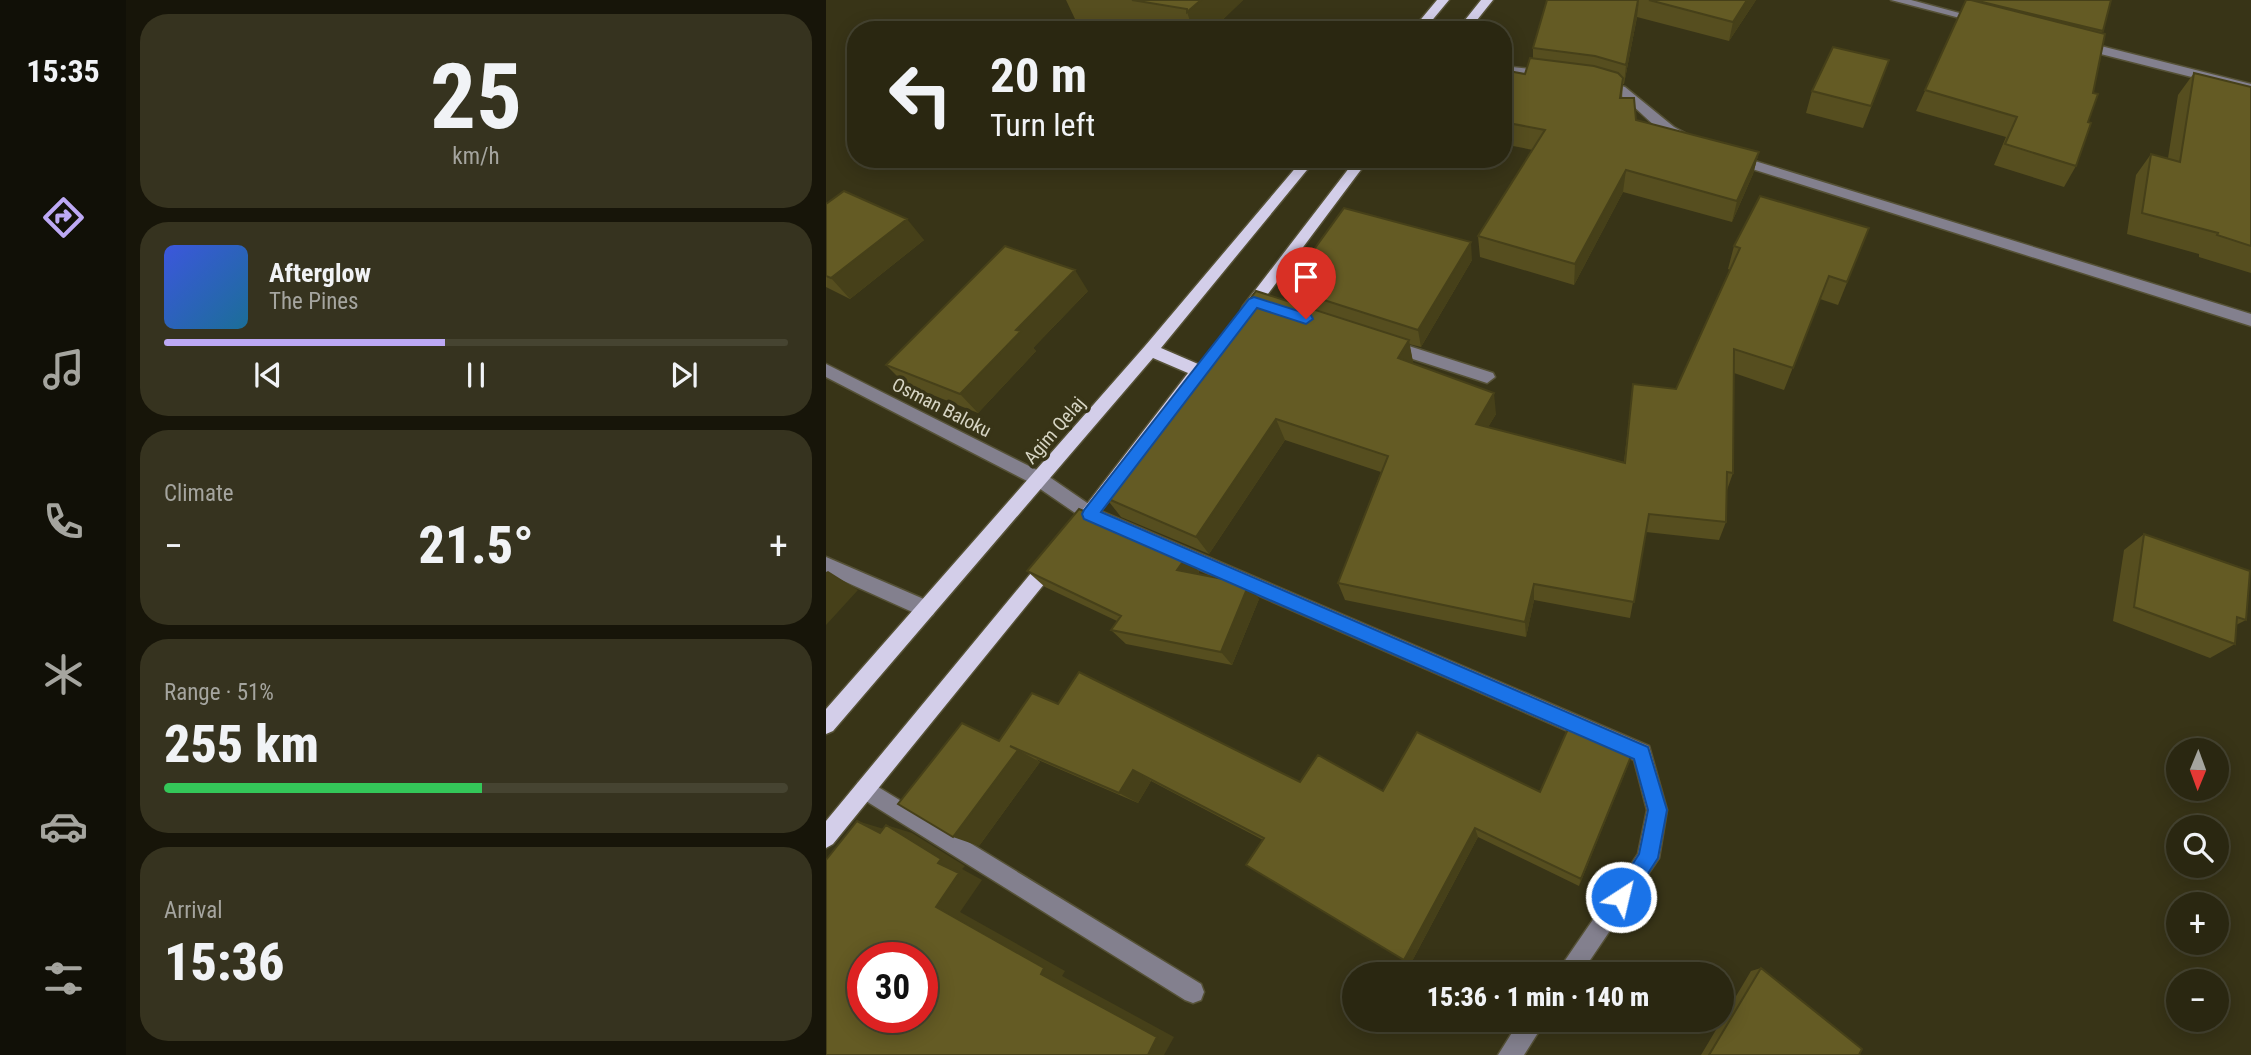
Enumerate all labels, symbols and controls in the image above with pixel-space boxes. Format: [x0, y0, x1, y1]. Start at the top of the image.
text: 25 [430, 44, 522, 150]
text: 20 m [990, 47, 1087, 104]
icon: left [875, 49, 966, 140]
text: 15:35 [26, 52, 100, 90]
text: Turn left [990, 106, 1095, 144]
text: km/h [452, 143, 500, 170]
icon: directions [39, 193, 88, 242]
pin [1276, 247, 1336, 319]
text: Afterglow [269, 258, 371, 288]
icon: arrive [1287, 258, 1325, 296]
text: The Pines [269, 288, 359, 315]
icon: music [39, 345, 88, 394]
icon: previous [249, 356, 287, 394]
icon: pause [457, 356, 495, 394]
icon: next [665, 356, 703, 394]
street label: Osman Baloku [888, 373, 995, 442]
street label: Agim Qelaj [1019, 392, 1090, 469]
text: Climate [164, 480, 234, 507]
icon: phone [39, 497, 88, 546]
text: 21.5° [418, 515, 534, 576]
text: − [164, 524, 183, 568]
text: + [769, 524, 788, 568]
icon: climate [39, 650, 88, 699]
text: Range · 51% [164, 679, 274, 706]
text: 255 km [164, 714, 319, 775]
north arrow [2166, 738, 2230, 802]
map controls [2166, 738, 2229, 1032]
icon: car [39, 802, 88, 851]
button: search [2166, 815, 2229, 878]
position arrow [1584, 860, 1658, 934]
button: + [2166, 892, 2229, 955]
text: Arrival [164, 897, 223, 924]
text: 15:36 [164, 932, 284, 993]
speed limit sign: 30 [847, 942, 938, 1033]
icon: filters [39, 954, 88, 1003]
button: − [2166, 969, 2229, 1032]
text: 15:36 · 1 min · 140 m [1427, 982, 1649, 1012]

